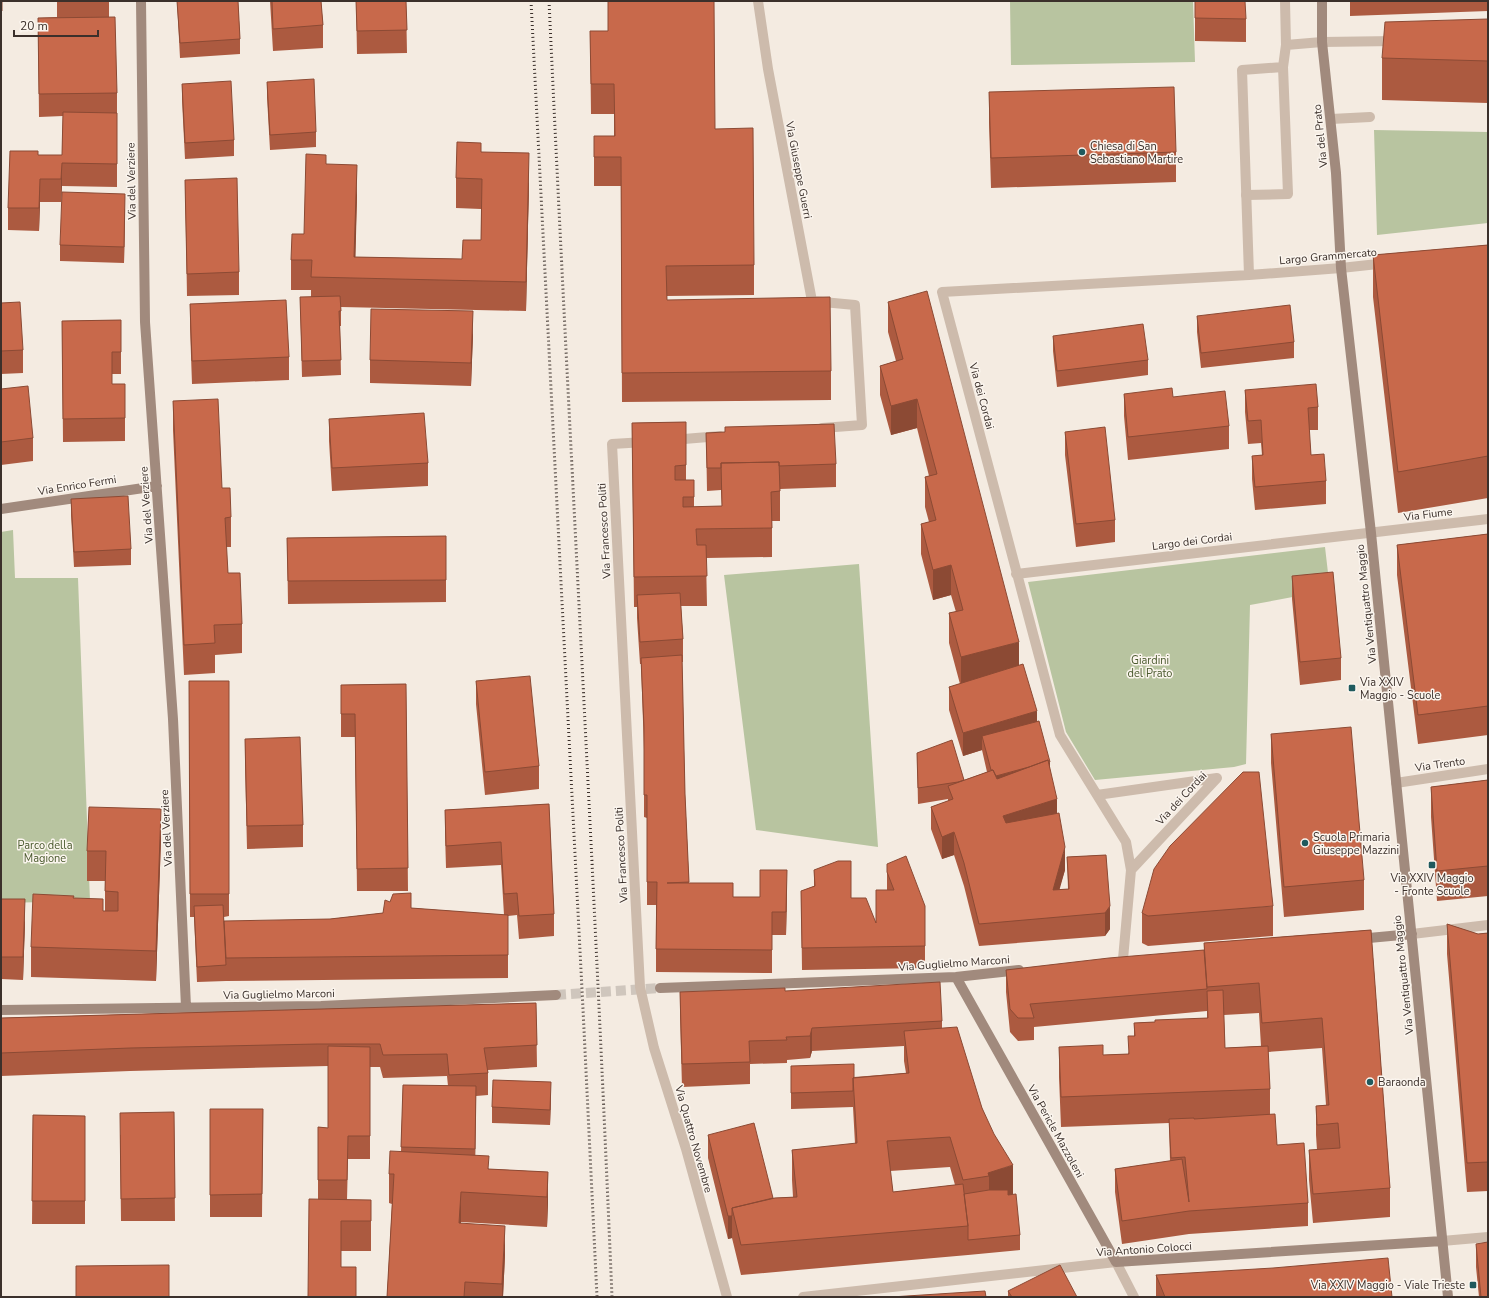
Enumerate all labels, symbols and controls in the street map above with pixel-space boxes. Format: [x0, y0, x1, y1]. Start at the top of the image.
scale bar [14, 12, 98, 38]
text: 20 m [20, 18, 48, 34]
street label: Via del Prato [1310, 104, 1331, 169]
street label: Via Giuseppe Guerri [782, 119, 815, 220]
place label: Chiesa di San Sebastiano Martire [1090, 139, 1183, 167]
street label: Via del Verziere [123, 142, 140, 221]
marker: Chiesa di San Sebastiano Martire [1077, 147, 1087, 157]
street label: Largo Grammercato [1279, 245, 1378, 268]
street label: Via dei Cordai [965, 360, 998, 431]
street label: Via del Verziere [136, 466, 157, 545]
street label: Via Enrico Fermi [36, 472, 117, 499]
street label: Via Francesco Politi [595, 483, 615, 580]
street label: Via Fiume [1402, 504, 1453, 525]
street label: Largo dei Cordai [1151, 529, 1233, 554]
street label: Via Ventiquattro Maggio [1353, 544, 1380, 665]
park label: Giardini del Prato [1128, 653, 1172, 681]
place label: Via XXIV Maggio - Scuole [1359, 675, 1440, 703]
marker: Via XXIV Maggio - Scuole [1347, 683, 1357, 693]
street label: Via Trento [1413, 754, 1466, 776]
street label: Via dei Cordai [1152, 768, 1210, 829]
street label: Via del Verziere [157, 789, 176, 868]
street label: Via Francesco Politi [612, 807, 632, 904]
place label: Scuola Primaria Giuseppe Mazzini [1313, 830, 1399, 858]
park label: Parco della Magione [18, 838, 73, 866]
marker: Scuola Primaria Giuseppe Mazzini [1300, 838, 1310, 848]
marker: Via XXIV Maggio - Fronte Scuole [1427, 860, 1437, 870]
place label: Via XXIV Maggio - Fronte Scuole [1389, 871, 1474, 899]
street label: Via Ventiquattro Maggio [1390, 915, 1417, 1036]
street label: Via Guglielmo Marconi [897, 952, 1010, 975]
street label: Via Guglielmo Marconi [222, 986, 335, 1003]
place label: Baraonda [1378, 1075, 1426, 1090]
marker: Baraonda [1365, 1077, 1375, 1087]
street label: Via Pericle Mazzoleni [1023, 1081, 1087, 1180]
street label: Via Quattro Novembre [671, 1083, 716, 1195]
street label: Via Antonio Colocci [1095, 1239, 1192, 1260]
place label: Via XXIV Maggio - Viale Trieste [1310, 1278, 1465, 1293]
marker: Via XXIV Maggio - Viale Trieste [1468, 1280, 1478, 1290]

